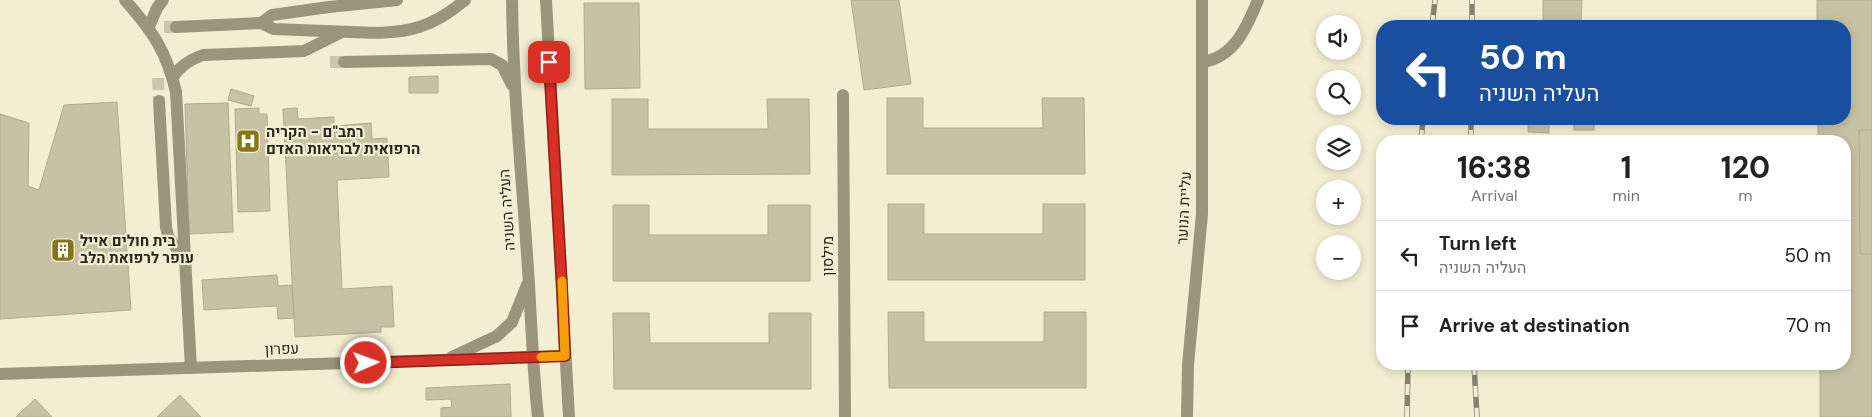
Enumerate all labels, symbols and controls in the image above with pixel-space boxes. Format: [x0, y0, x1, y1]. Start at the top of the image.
map controls [1316, 15, 1361, 280]
button: sound [1316, 15, 1361, 60]
text: 50 m [1479, 34, 1567, 80]
icon: left [1396, 40, 1461, 105]
pin [528, 41, 570, 83]
icon: arrive [535, 48, 563, 76]
button: search [1316, 70, 1361, 115]
text: העליה השניה [1479, 79, 1599, 108]
place label: רמב"ם - הקריה הרפואית לבריאות האדם [266, 122, 420, 159]
button: layers [1316, 125, 1361, 170]
hospital icon: רמב"ם - הקריה הרפואית לבריאות האדם [235, 128, 261, 154]
text: 16:38 [1457, 148, 1532, 187]
text: 1 [1621, 148, 1632, 187]
text: 120 [1721, 148, 1770, 187]
street label: העליה השניה [494, 168, 520, 252]
street label: עליית הנוער [1172, 171, 1196, 245]
button: + [1316, 180, 1361, 225]
text: Arrival [1471, 185, 1518, 206]
text: min [1613, 185, 1640, 206]
text: m [1738, 185, 1753, 206]
place label: בית חולים אייל עופר לרפואת הלב [80, 231, 194, 268]
text: Turn left [1439, 231, 1517, 256]
button: − [1316, 235, 1361, 280]
street label: מילסון [818, 236, 838, 276]
building icon: בית חולים אייל עופר לרפואת הלב [50, 237, 76, 263]
icon: left [1396, 242, 1424, 270]
text: 50 m [1784, 243, 1831, 268]
text: העליה השניה [1439, 257, 1527, 278]
icon: arrive [1396, 312, 1424, 340]
text: Arrive at destination [1439, 313, 1630, 338]
text: 70 m [1786, 313, 1831, 338]
position arrow [339, 336, 391, 388]
street label: עפרון [265, 338, 299, 360]

